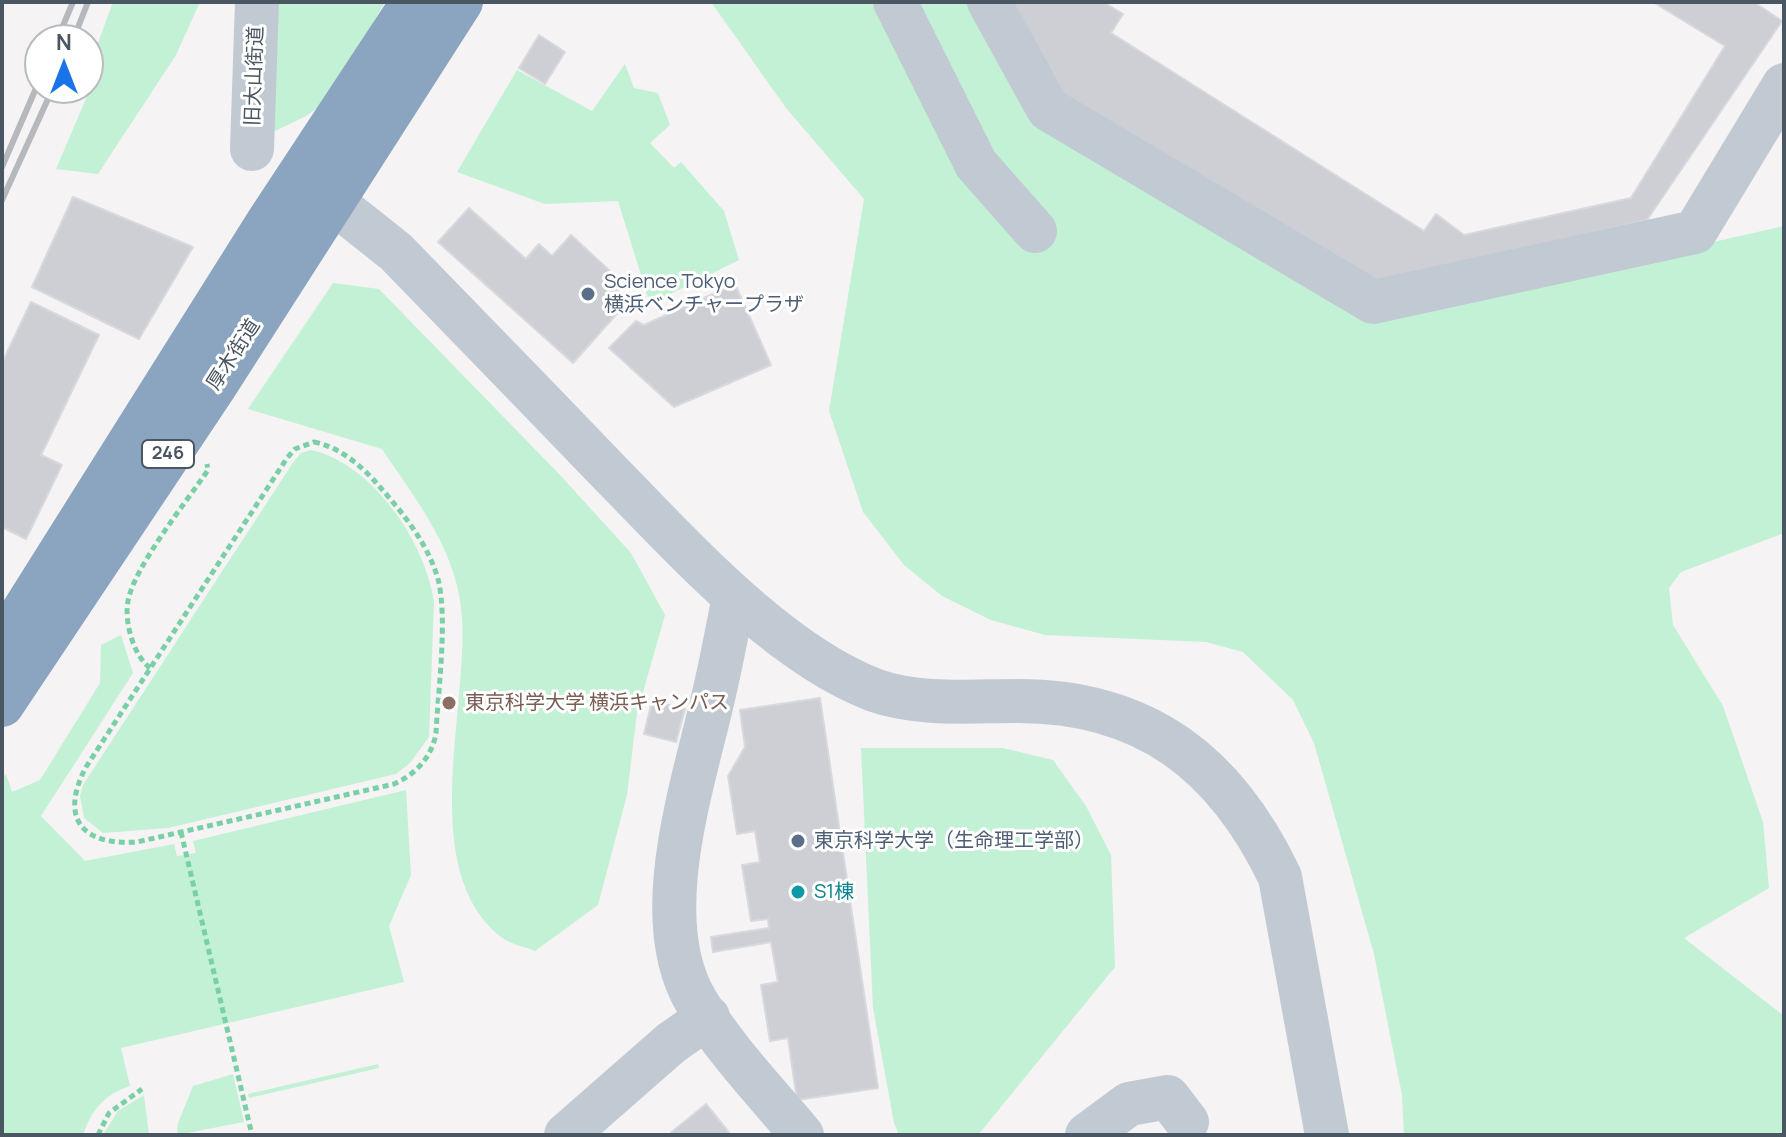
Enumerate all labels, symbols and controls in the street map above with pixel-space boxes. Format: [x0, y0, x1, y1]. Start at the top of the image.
north arrow [24, 24, 104, 104]
street label: 旧大山街道 [241, 26, 269, 126]
text: N [56, 27, 72, 57]
place label: Science Tokyo 横浜ベンチャープラザ [604, 270, 804, 317]
marker: Science Tokyo 横浜ベンチャープラザ [579, 285, 597, 303]
street label: 厚木街道 [202, 315, 266, 395]
road number: 246 [142, 440, 194, 468]
place label: 東京科学大学 横浜キャンパス [465, 691, 729, 715]
marker: 東京科学大学 横浜キャンパス [440, 694, 458, 712]
place label: 東京科学大学（生命理工学部） [814, 829, 1094, 853]
marker: 東京科学大学（生命理工学部） [789, 832, 807, 850]
place label: S1棟 [814, 880, 854, 904]
marker: S1棟 [789, 883, 807, 901]

